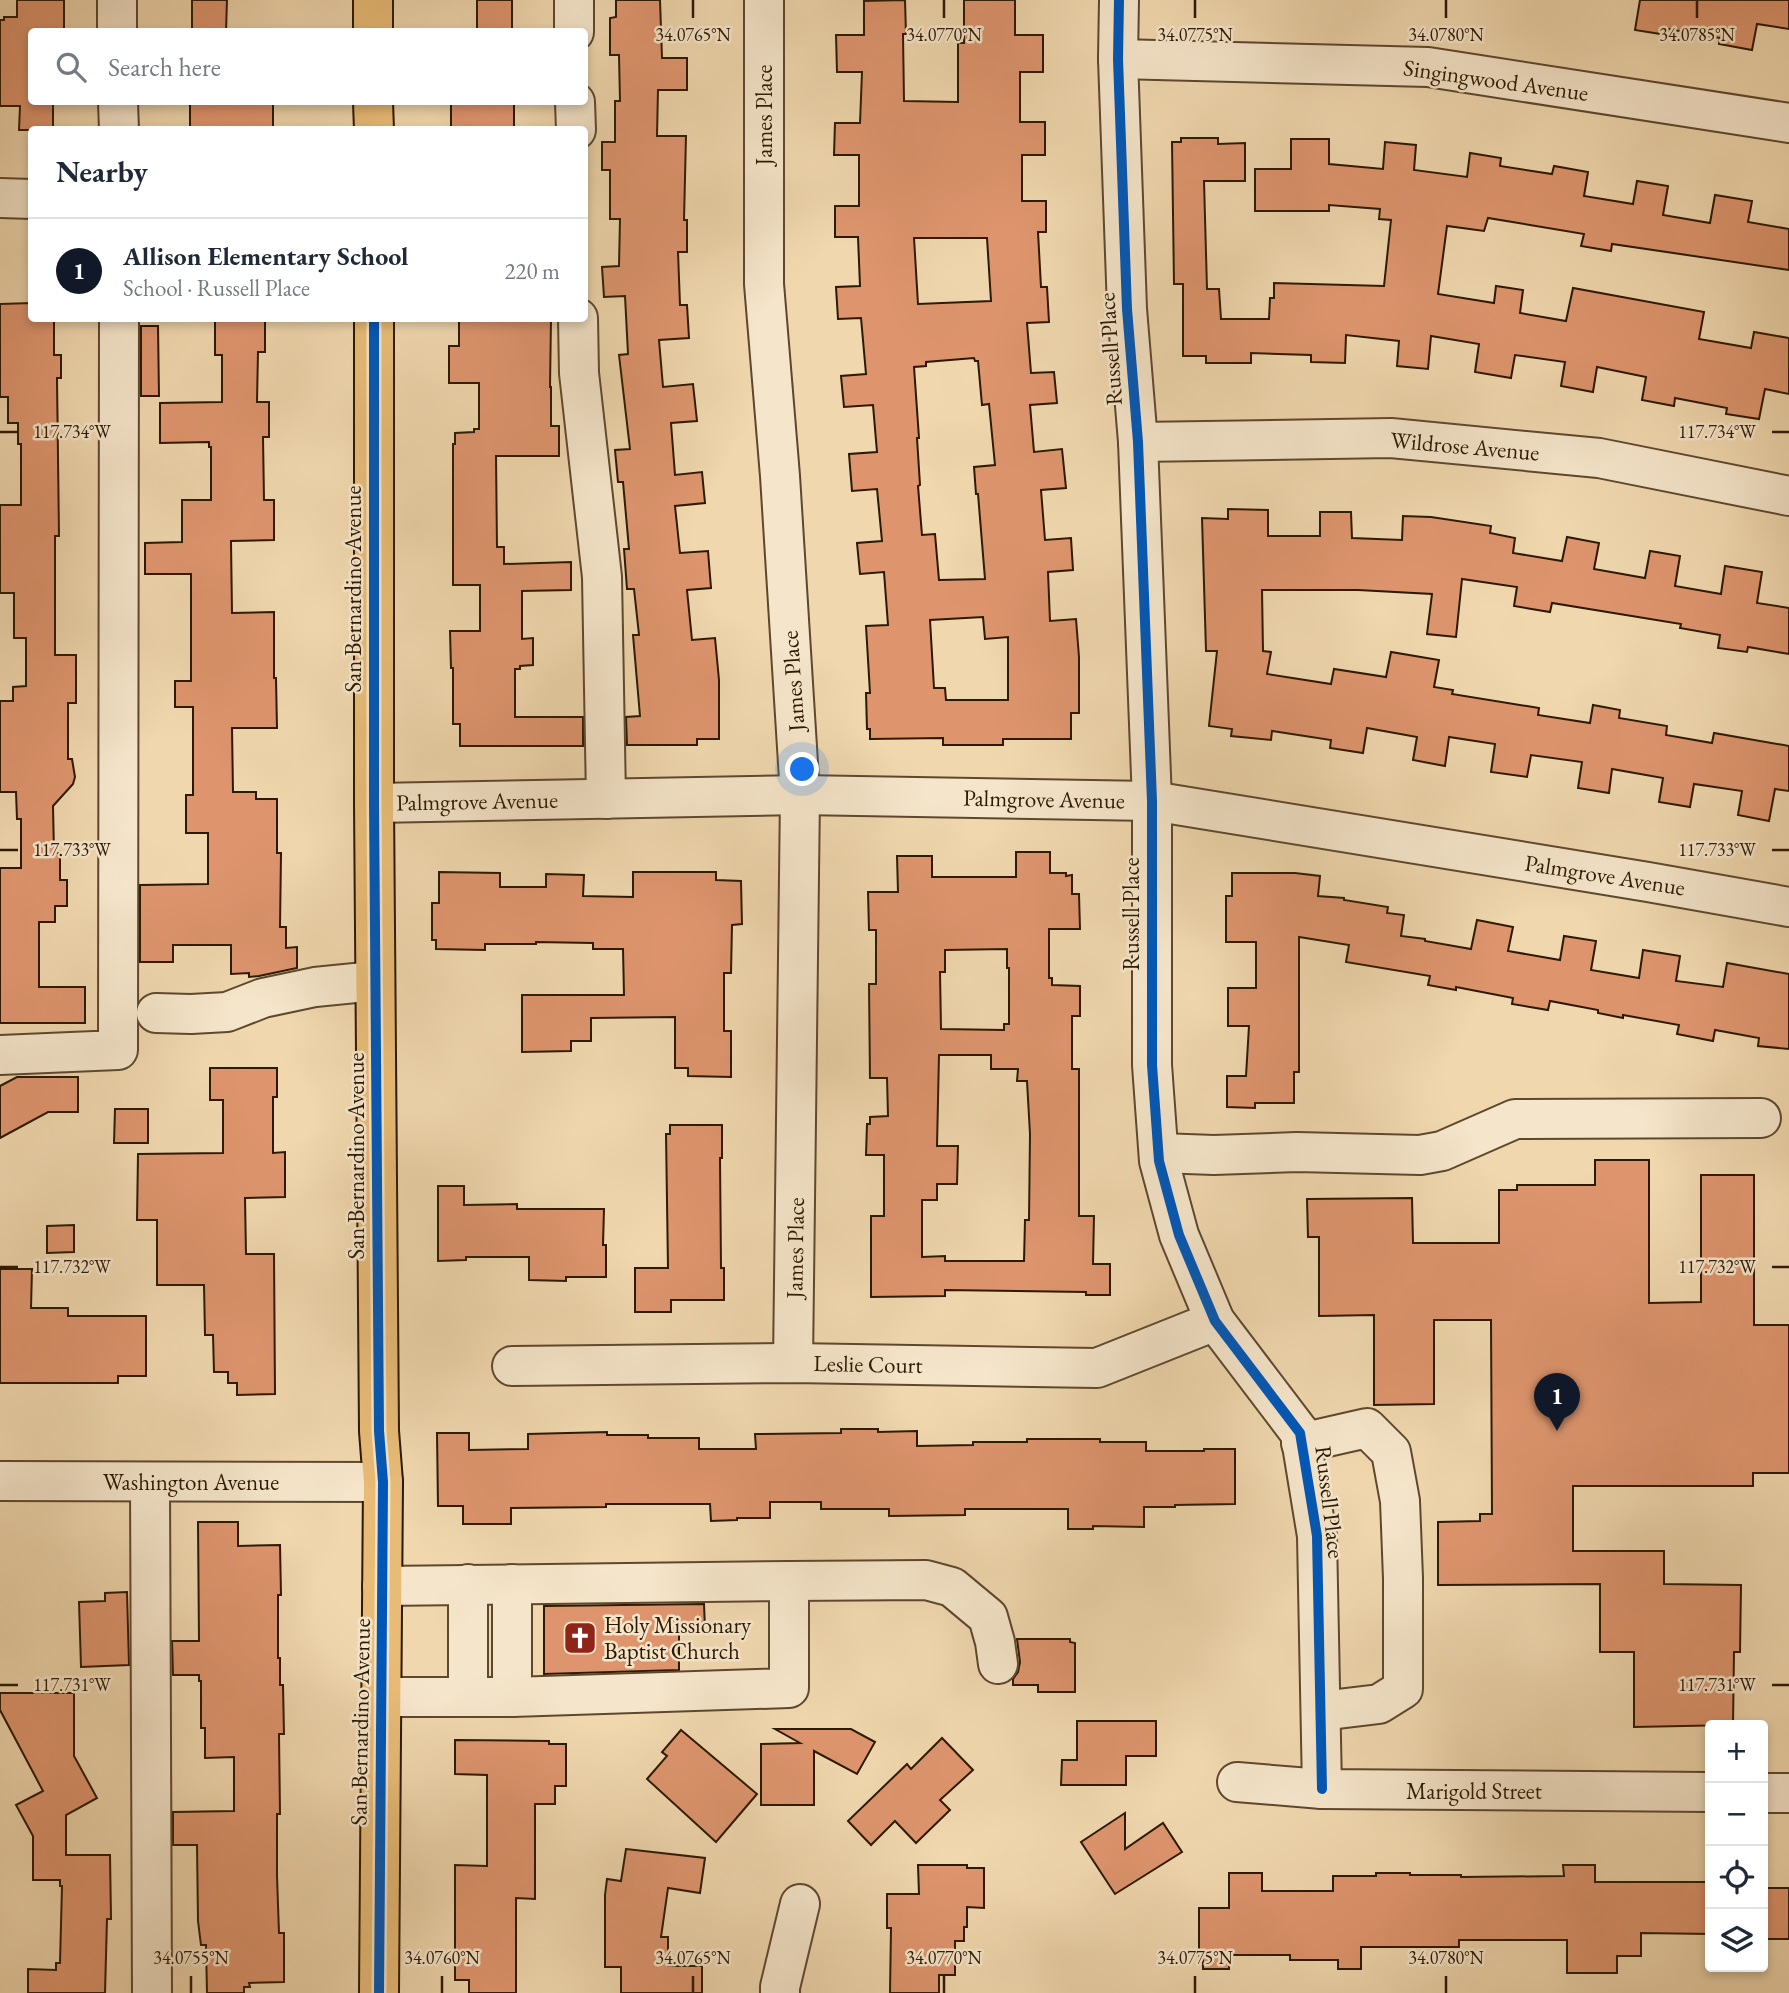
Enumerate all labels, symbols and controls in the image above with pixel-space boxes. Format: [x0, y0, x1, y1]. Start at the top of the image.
text: 34.0765°N [655, 23, 731, 46]
text: 34.0770°N [906, 23, 982, 46]
text: 34.0775°N [1157, 23, 1233, 46]
text: 34.0780°N [1408, 23, 1484, 46]
text: 34.0785°N [1659, 23, 1735, 46]
search box [28, 28, 588, 105]
icon: search [52, 48, 90, 86]
text: Search here [108, 50, 221, 84]
street label: Singingwood Avenue [1402, 52, 1590, 108]
street label: James Place [749, 64, 779, 168]
text: Nearby [56, 152, 148, 191]
text: Allison Elementary School [123, 239, 408, 273]
text: 1 [73, 256, 85, 286]
text: 220 m [504, 256, 560, 286]
text: School · Russell Place [123, 273, 310, 303]
street label: Russell Place [1091, 291, 1129, 407]
text: 117.734°W [33, 420, 111, 443]
text: 117.734°W [1678, 420, 1756, 443]
street label: Wildrose Avenue [1389, 425, 1541, 467]
street label: San Bernardino Avenue [338, 485, 368, 693]
street label: James Place [775, 629, 812, 734]
your location [785, 752, 819, 786]
street label: Palmgrove Avenue [963, 783, 1125, 815]
street label: Palmgrove Avenue [396, 785, 558, 817]
text: 117.733°W [33, 838, 111, 861]
text: 117.733°W [1678, 838, 1756, 861]
street label: Palmgrove Avenue [1523, 848, 1687, 902]
street label: Russell Place [1116, 857, 1146, 971]
street label: San Bernardino Avenue [341, 1052, 371, 1260]
street label: James Place [779, 1197, 811, 1301]
text: 117.732°W [33, 1255, 111, 1278]
text: 117.732°W [1678, 1255, 1756, 1278]
street label: Leslie Court [813, 1348, 924, 1380]
pin: 1 [1534, 1373, 1580, 1431]
street label: Russell Place [1308, 1444, 1352, 1560]
street label: Washington Avenue [103, 1467, 279, 1497]
place label: Holy Missionary Baptist Church [604, 1610, 752, 1666]
street label: San Bernardino Avenue [343, 1618, 377, 1826]
church icon: Holy Missionary Baptist Church [561, 1619, 599, 1657]
text: 117.731°W [33, 1673, 111, 1696]
text: 117.731°W [1678, 1673, 1756, 1696]
map controls [1705, 1720, 1768, 1972]
button: + [1705, 1720, 1768, 1783]
street label: Marigold Street [1406, 1776, 1543, 1806]
button: − [1705, 1783, 1768, 1846]
button: locate [1705, 1846, 1768, 1909]
button: layers [1705, 1909, 1768, 1972]
text: 34.0755°N [153, 1946, 229, 1969]
text: 34.0760°N [404, 1946, 480, 1969]
text: 34.0765°N [655, 1946, 731, 1969]
text: 34.0770°N [906, 1946, 982, 1969]
text: 34.0775°N [1157, 1946, 1233, 1969]
text: 34.0780°N [1408, 1946, 1484, 1969]

